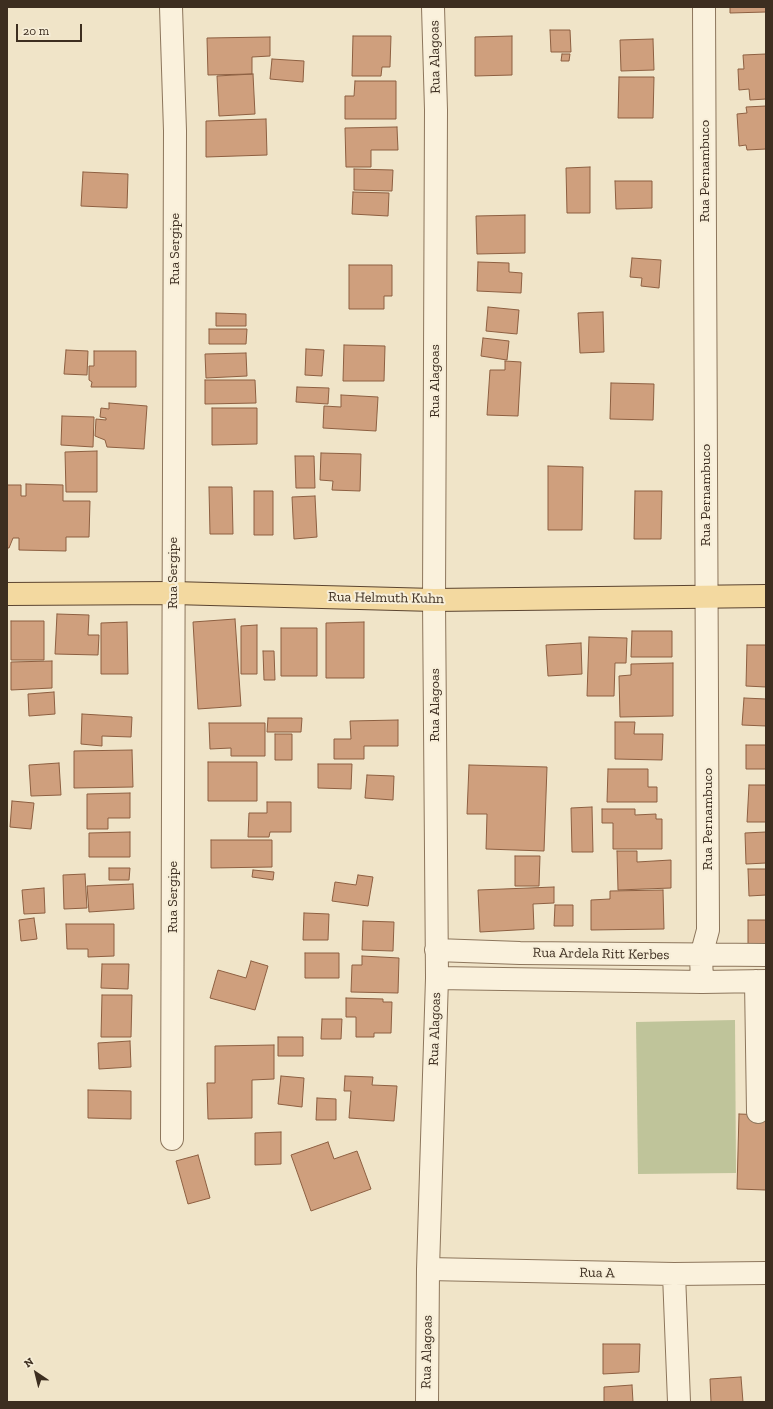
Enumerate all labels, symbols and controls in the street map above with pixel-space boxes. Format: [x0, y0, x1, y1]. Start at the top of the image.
scale bar [18, 16, 84, 42]
street label: Rua Alagoas [426, 20, 444, 94]
text: 20 m [23, 24, 49, 38]
street label: Rua Pernambuco [697, 120, 713, 222]
street label: Rua Sergipe [167, 213, 183, 285]
street label: Rua Alagoas [427, 344, 443, 418]
street label: Rua Pernambuco [698, 444, 714, 546]
street label: Rua Sergipe [165, 537, 181, 609]
street label: Rua Helmuth Kuhn [328, 589, 444, 607]
street label: Rua Alagoas [427, 668, 443, 742]
street label: Rua Pernambuco [700, 768, 716, 870]
street label: Rua Sergipe [165, 861, 181, 933]
street label: Rua Ardela Ritt Kerbes [532, 944, 670, 964]
street label: Rua Alagoas [425, 992, 445, 1066]
street label: Rua A [579, 1264, 615, 1282]
street label: Rua Alagoas [418, 1315, 436, 1389]
north arrow [16, 1353, 56, 1393]
text: N [22, 1355, 36, 1370]

